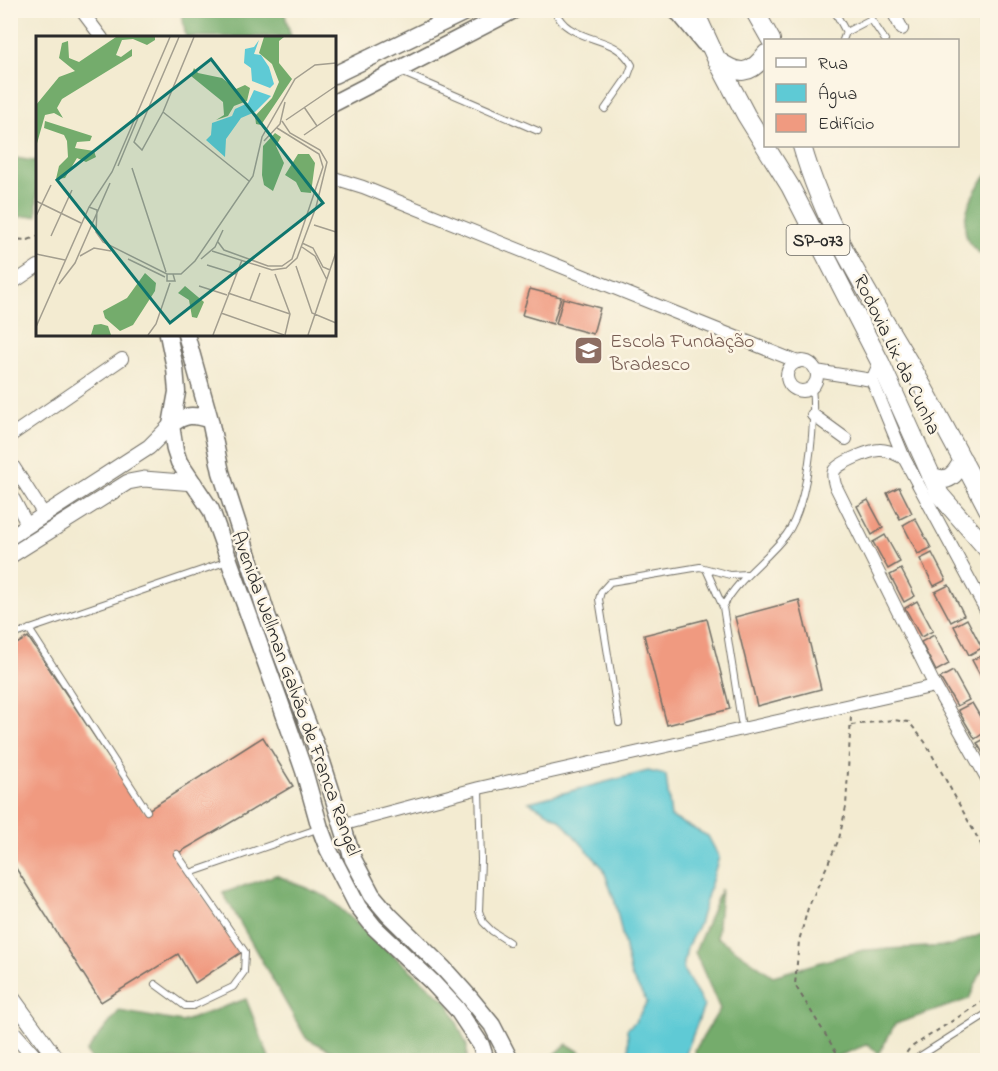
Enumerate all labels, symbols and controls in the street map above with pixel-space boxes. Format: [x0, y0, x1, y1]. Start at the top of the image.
inset map [36, 36, 336, 336]
legend [764, 39, 959, 147]
text: Rua [818, 52, 848, 78]
text: Água [818, 82, 857, 109]
text: Edifício [818, 112, 874, 138]
road number: SP-073 [786, 225, 850, 255]
street label: Rodovia Lix da Cunha [844, 270, 947, 440]
place label: Escola Fundação Bradesco [609, 328, 754, 380]
school or university icon: Escola Fundação Bradesco [573, 335, 605, 367]
street label: Avenida Wellman Galvão de Franca Rangel [221, 527, 367, 861]

